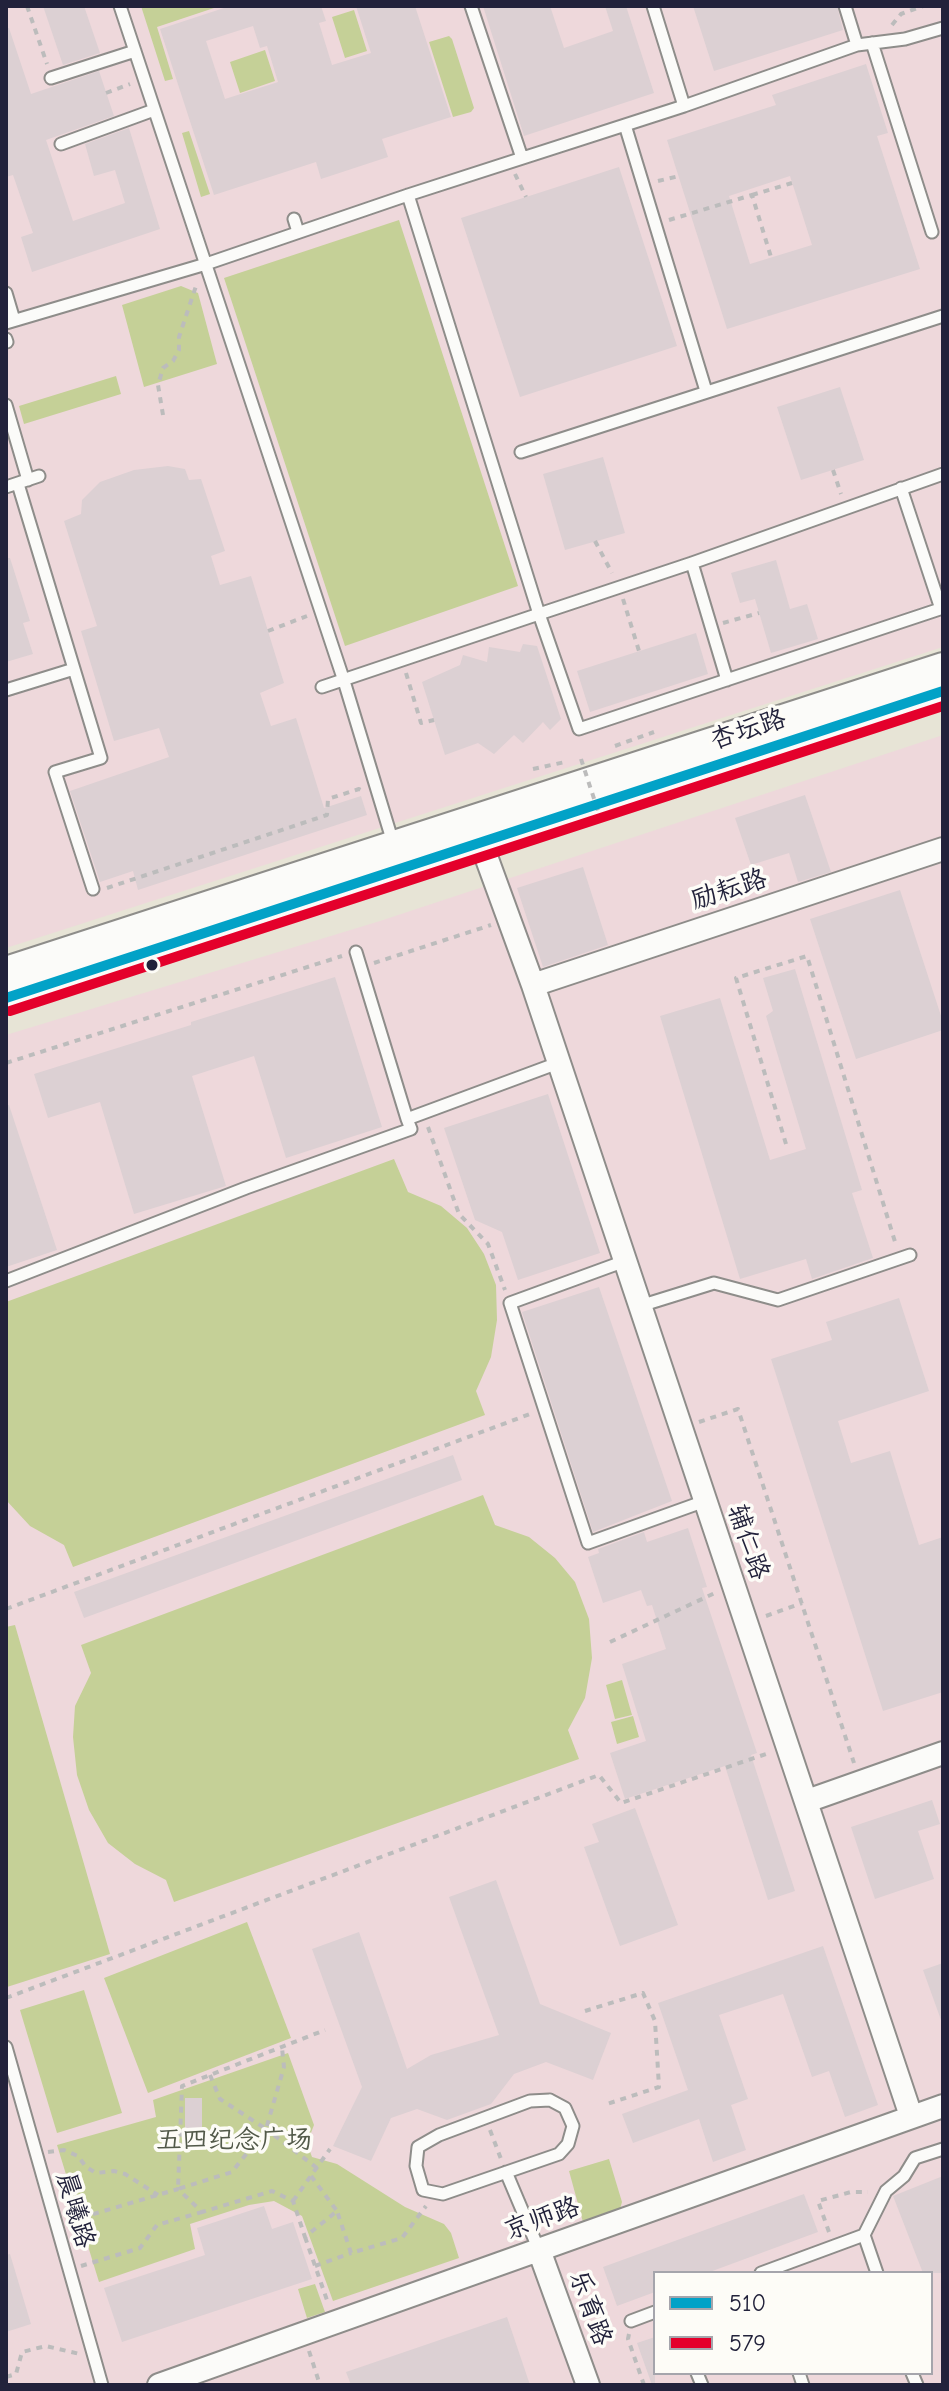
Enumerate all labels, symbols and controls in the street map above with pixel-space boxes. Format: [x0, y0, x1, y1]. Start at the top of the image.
street label: 杏坛路 [706, 703, 790, 757]
street label: 励耘路 [687, 863, 771, 917]
unlabelled marker [144, 957, 160, 973]
street label: 辅仁路 [721, 1500, 775, 1584]
park label: 五四纪念广场 [156, 2125, 312, 2157]
street label: 晨曦路 [49, 2168, 101, 2252]
street label: 京师路 [500, 2191, 584, 2247]
street label: 乐育路 [562, 2266, 618, 2350]
legend [653, 2271, 933, 2375]
text: 510 [729, 2289, 766, 2317]
text: 579 [729, 2329, 766, 2357]

